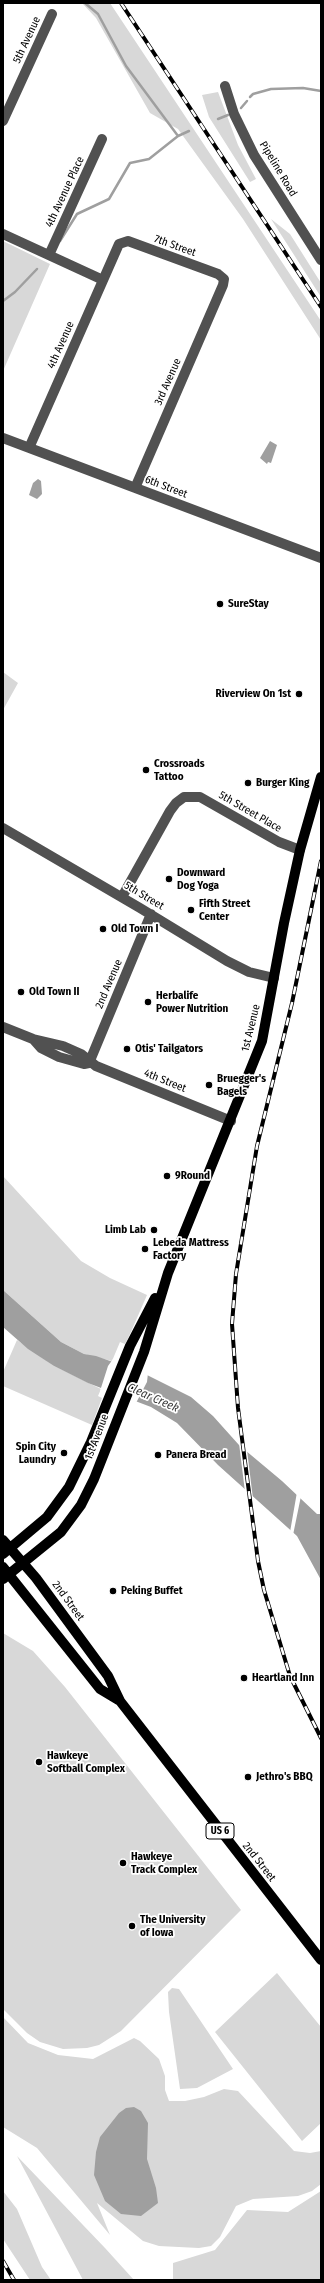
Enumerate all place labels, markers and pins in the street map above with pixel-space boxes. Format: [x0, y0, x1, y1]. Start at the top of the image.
place label: SureStay [228, 597, 269, 611]
marker: SureStay [215, 599, 225, 609]
place label: Riverview On 1st [216, 687, 291, 701]
marker: Riverview On 1st [294, 689, 304, 699]
place label: Crossroads Tattoo [154, 757, 205, 783]
marker: Crossroads Tattoo [141, 765, 151, 775]
place label: Burger King [256, 776, 309, 790]
marker: Burger King [243, 778, 253, 788]
place label: Downward Dog Yoga [177, 866, 225, 892]
marker: Downward Dog Yoga [164, 874, 174, 884]
place label: Fifth Street Center [199, 897, 250, 923]
marker: Fifth Street Center [186, 905, 196, 915]
place label: Old Town I [111, 922, 158, 936]
marker: Old Town I [98, 924, 108, 934]
place label: Old Town II [29, 985, 79, 999]
marker: Old Town II [16, 987, 26, 997]
place label: Herbalife Power Nutrition [156, 989, 228, 1015]
marker: Herbalife Power Nutrition [143, 997, 153, 1007]
place label: Otis' Tailgators [135, 1042, 203, 1056]
marker: Otis' Tailgators [122, 1044, 132, 1054]
place label: Bruegger's Bagels [217, 1072, 266, 1098]
marker: Bruegger's Bagels [204, 1080, 214, 1090]
place label: 9Round [175, 1169, 210, 1183]
marker: 9Round [162, 1171, 172, 1181]
place label: Limb Lab [105, 1223, 146, 1237]
marker: Limb Lab [149, 1225, 159, 1235]
place label: Lebeda Mattress Factory [153, 1236, 229, 1262]
marker: Lebeda Mattress Factory [140, 1244, 150, 1254]
place label: Spin City Laundry [16, 1440, 56, 1466]
marker: Spin City Laundry [59, 1448, 69, 1458]
place label: Panera Bread [166, 1448, 227, 1462]
marker: Panera Bread [153, 1450, 163, 1460]
place label: Peking Buffet [121, 1584, 183, 1598]
marker: Peking Buffet [108, 1586, 118, 1596]
place label: Heartland Inn [252, 1671, 314, 1685]
marker: Heartland Inn [239, 1673, 249, 1683]
place label: Hawkeye Softball Complex [47, 1749, 125, 1775]
marker: Hawkeye Softball Complex [34, 1757, 44, 1767]
place label: Jethro's BBQ [256, 1770, 313, 1784]
marker: Jethro's BBQ [243, 1772, 253, 1782]
place label: Hawkeye Track Complex [131, 1850, 197, 1876]
marker: Hawkeye Track Complex [118, 1858, 128, 1868]
place label: The University of Iowa [140, 1913, 205, 1939]
marker: The University of Iowa [127, 1921, 137, 1931]

